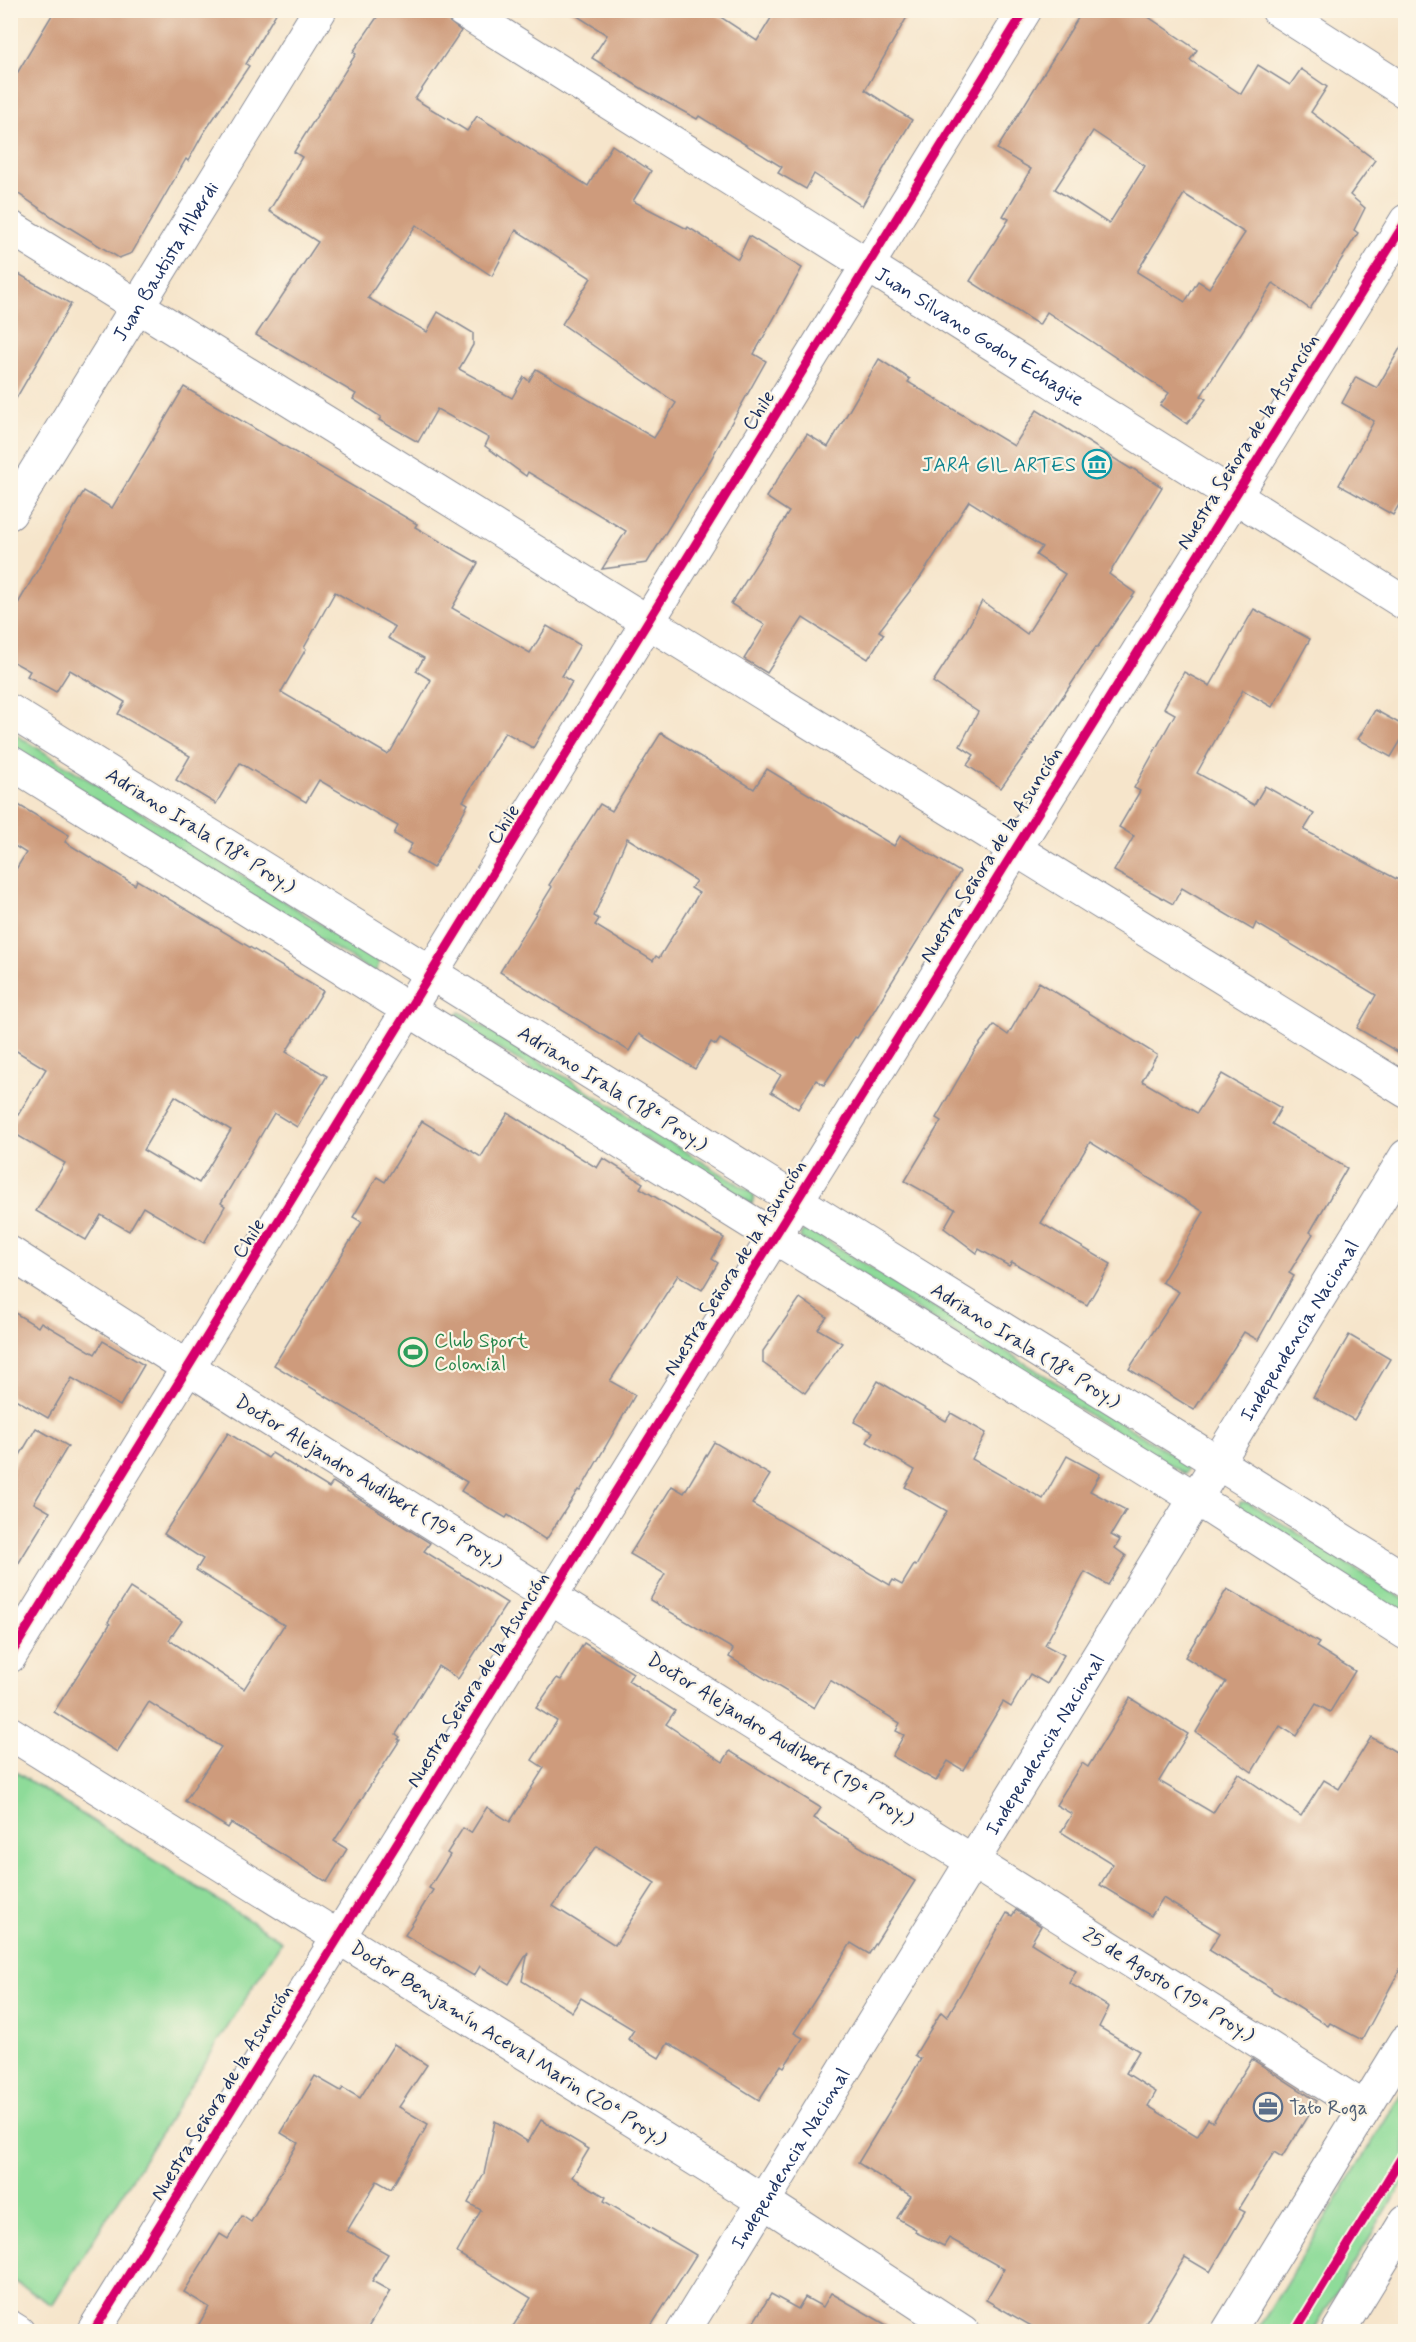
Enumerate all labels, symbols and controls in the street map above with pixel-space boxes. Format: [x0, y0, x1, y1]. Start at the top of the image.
street label: Juan Bautista Alberdi [107, 177, 226, 347]
street label: Juan Silvano Godoy Echagüe [869, 261, 1089, 413]
street label: Nuestra Señora de la Asunción [1171, 329, 1326, 555]
street label: Chile [736, 385, 782, 436]
museum icon: JARA GIL ARTES [1081, 448, 1113, 480]
place label: JARA GIL ARTES [922, 452, 1076, 479]
street label: Nuestra Señora de la Asunción [914, 742, 1069, 968]
street label: Adriano Irala (18ª Proy.) [100, 762, 300, 901]
street label: Chile [481, 799, 527, 850]
street label: Adriano Irala (18ª Proy.) [512, 1020, 712, 1159]
street label: Nuestra Señora de la Asunción [658, 1155, 813, 1381]
street label: Chile [226, 1213, 272, 1264]
street label: Independencia Nacional [1234, 1235, 1366, 1427]
street label: Adriano Irala (18ª Proy.) [925, 1277, 1125, 1416]
place label: Club Sport Colonial [434, 1328, 528, 1378]
sports icon: Club Sport Colonial [397, 1336, 429, 1368]
street label: Doctor Alejandro Audibert (19ª Proy.) [230, 1389, 507, 1576]
street label: Nuestra Señora de la Asunción [401, 1567, 556, 1793]
street label: Doctor Alejandro Audibert (19ª Proy.) [642, 1647, 919, 1834]
street label: Independencia Nacional [980, 1649, 1112, 1841]
street label: 25 de Agosto (19ª Proy.) [1077, 1921, 1259, 2049]
street label: Doctor Benjamín Aceval Marin (20ª Proy.) [345, 1935, 672, 2153]
street label: Nuestra Señora de la Asunción [145, 1980, 300, 2206]
street label: Independencia Nacional [725, 2063, 857, 2255]
office icon: Tato Roga [1252, 2091, 1284, 2123]
place label: Tato Roga [1289, 2095, 1368, 2122]

